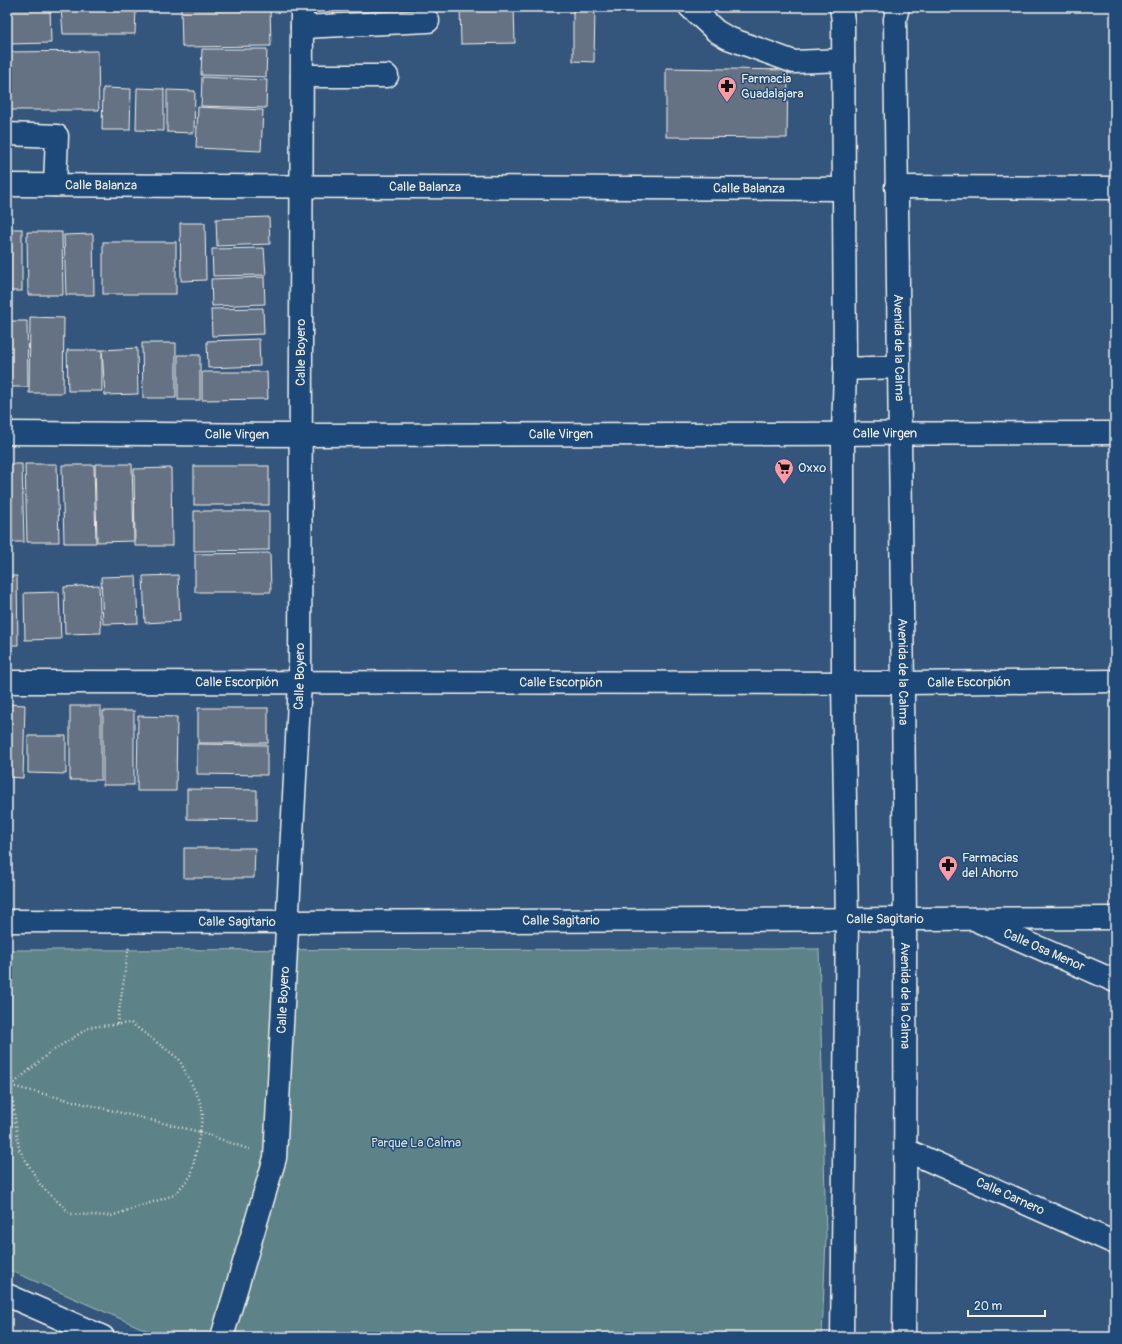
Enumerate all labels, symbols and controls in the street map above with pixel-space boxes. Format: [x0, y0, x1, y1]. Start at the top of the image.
place label: Farmacia Guadalajara [741, 71, 803, 102]
pharmacy icon: Farmacia Guadalajara [716, 75, 738, 103]
street label: Calle Balanza [65, 177, 137, 194]
street label: Calle Balanza [389, 179, 461, 195]
street label: Calle Balanza [713, 180, 785, 197]
street label: Avenida de la Calma [890, 294, 907, 401]
street label: Calle Boyero [293, 319, 309, 386]
street label: Calle Virgen [853, 425, 917, 442]
street label: Calle Virgen [205, 426, 269, 443]
street label: Calle Virgen [529, 426, 593, 442]
supermarket icon: Oxxo [773, 457, 795, 485]
place label: Oxxo [798, 460, 826, 476]
street label: Avenida de la Calma [894, 618, 911, 725]
street label: Calle Boyero [291, 643, 308, 710]
street label: Calle Escorpión [195, 674, 279, 690]
street label: Calle Escorpión [927, 674, 1011, 691]
street label: Calle Escorpión [519, 675, 603, 691]
place label: Farmacias del Ahorro [962, 850, 1018, 881]
pharmacy icon: Farmacias del Ahorro [937, 854, 959, 882]
street label: Calle Sagitario [846, 911, 924, 927]
street label: Calle Sagitario [522, 912, 600, 929]
street label: Calle Sagitario [198, 914, 276, 930]
street label: Calle Osa Menor [1001, 925, 1088, 975]
street label: Avenida de la Calma [897, 942, 913, 1049]
street label: Calle Boyero [274, 966, 293, 1034]
park label: Parque La Calma [371, 1135, 461, 1151]
street label: Calle Carnero [973, 1174, 1047, 1219]
scale bar [968, 1292, 1045, 1318]
text: 20 m [974, 1299, 1003, 1314]

